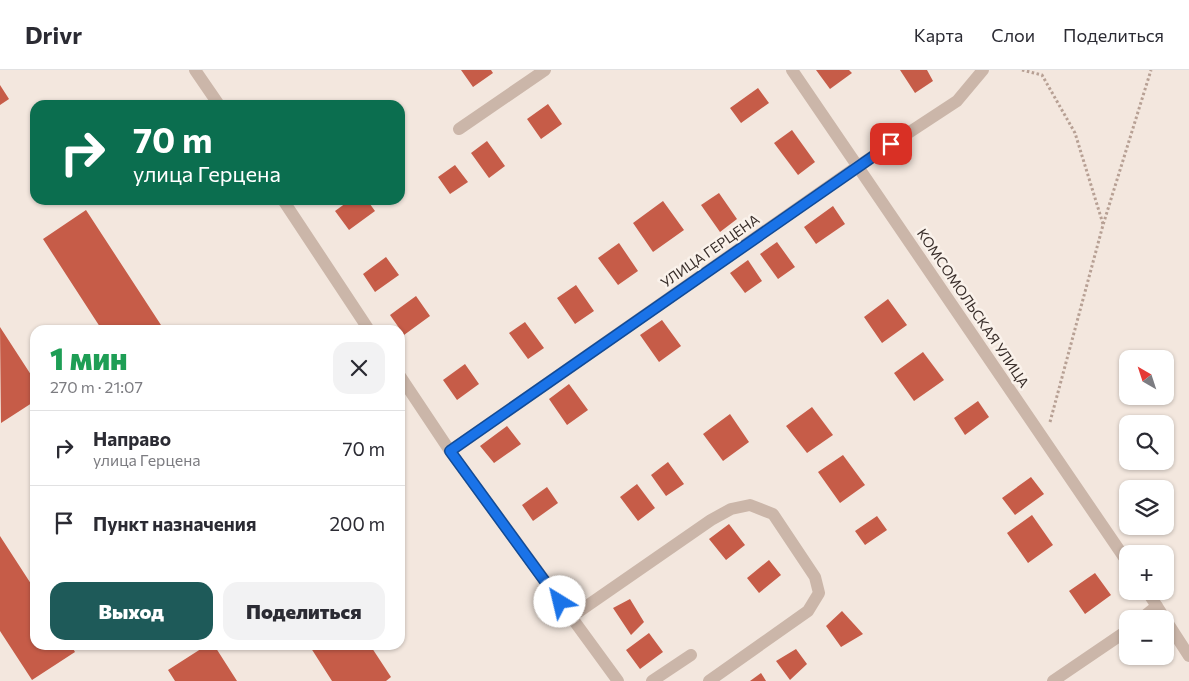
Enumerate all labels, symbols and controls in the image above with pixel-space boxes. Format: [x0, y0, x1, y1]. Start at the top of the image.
text: Drivr [25, 20, 82, 49]
text: Карта [914, 24, 963, 46]
text: Слои [991, 24, 1035, 46]
text: Поделиться [1063, 24, 1164, 46]
text: 70 m [133, 117, 213, 160]
icon: right [50, 120, 115, 185]
pin [870, 123, 912, 165]
icon: arrive [877, 130, 905, 158]
text: улица Герцена [133, 160, 281, 187]
street label: УЛИЦА ГЕРЦЕНА [657, 210, 763, 291]
street label: КОМСОМОЛЬСКАЯ УЛИЦА [914, 225, 1033, 391]
text: 1 мин [50, 339, 128, 376]
button: close [333, 342, 385, 394]
north arrow [1119, 350, 1174, 405]
map controls [1119, 350, 1174, 665]
text: 270 m · 21:07 [50, 377, 143, 396]
button: search [1119, 415, 1174, 470]
text: Направо [93, 427, 171, 450]
icon: right [50, 434, 78, 462]
text: 70 m [342, 437, 385, 460]
text: улица Герцена [93, 450, 201, 469]
button: layers [1119, 480, 1174, 535]
icon: arrive [50, 509, 78, 537]
text: Пункт назначения [93, 512, 256, 535]
text: 200 m [330, 512, 385, 535]
button: + [1119, 545, 1174, 600]
position arrow [533, 575, 585, 627]
button: Выход [50, 582, 213, 640]
button: Поделиться [223, 582, 385, 640]
button: − [1119, 610, 1174, 665]

